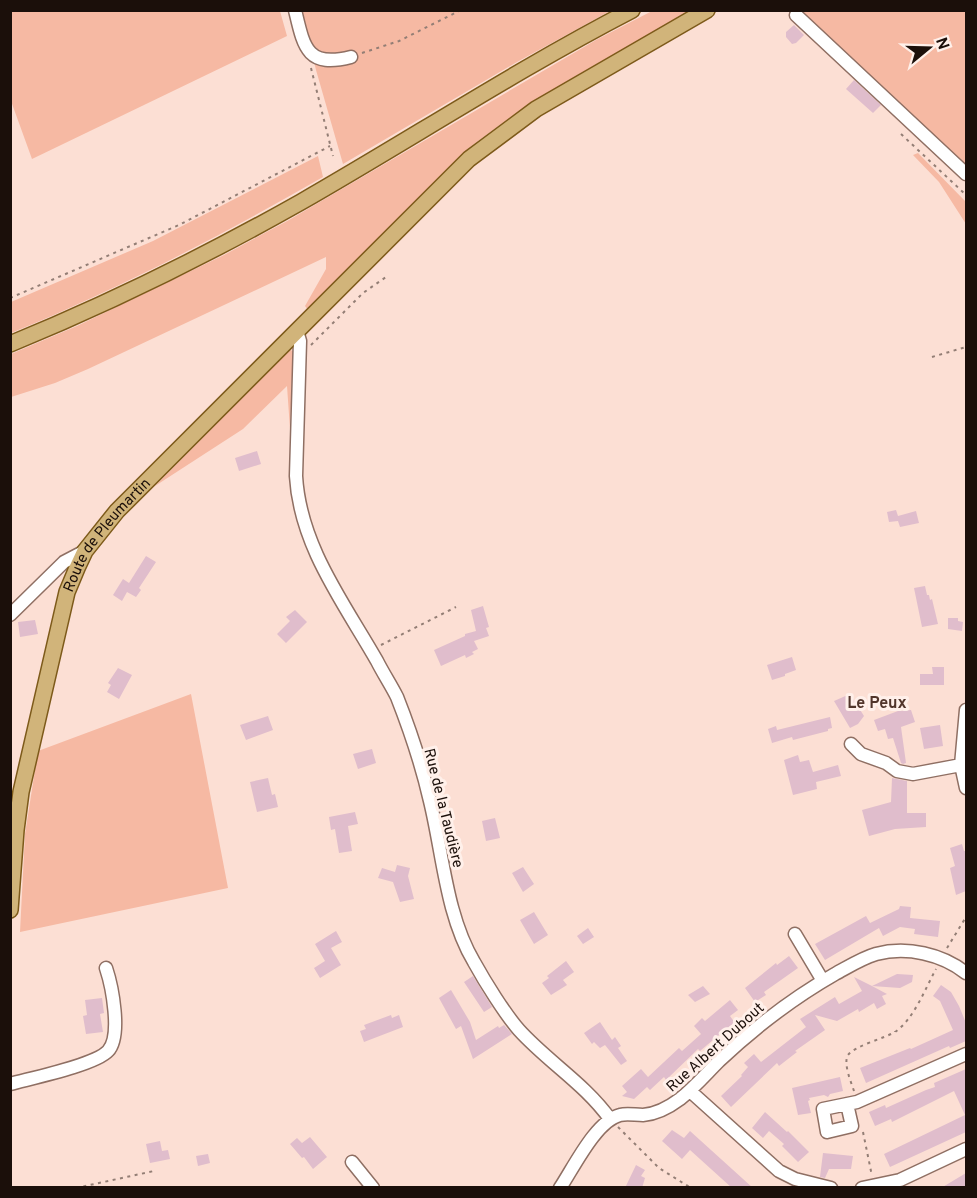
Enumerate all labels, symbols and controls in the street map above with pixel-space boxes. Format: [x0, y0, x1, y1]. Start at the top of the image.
north arrow [899, 18, 959, 78]
text: N [930, 35, 953, 52]
street label: Route de Pleumartin [60, 475, 155, 595]
district label: Le Peux [847, 694, 907, 714]
street label: Rue de la Taudière [419, 747, 467, 870]
street label: Rue Albert Dubout [663, 999, 769, 1097]

